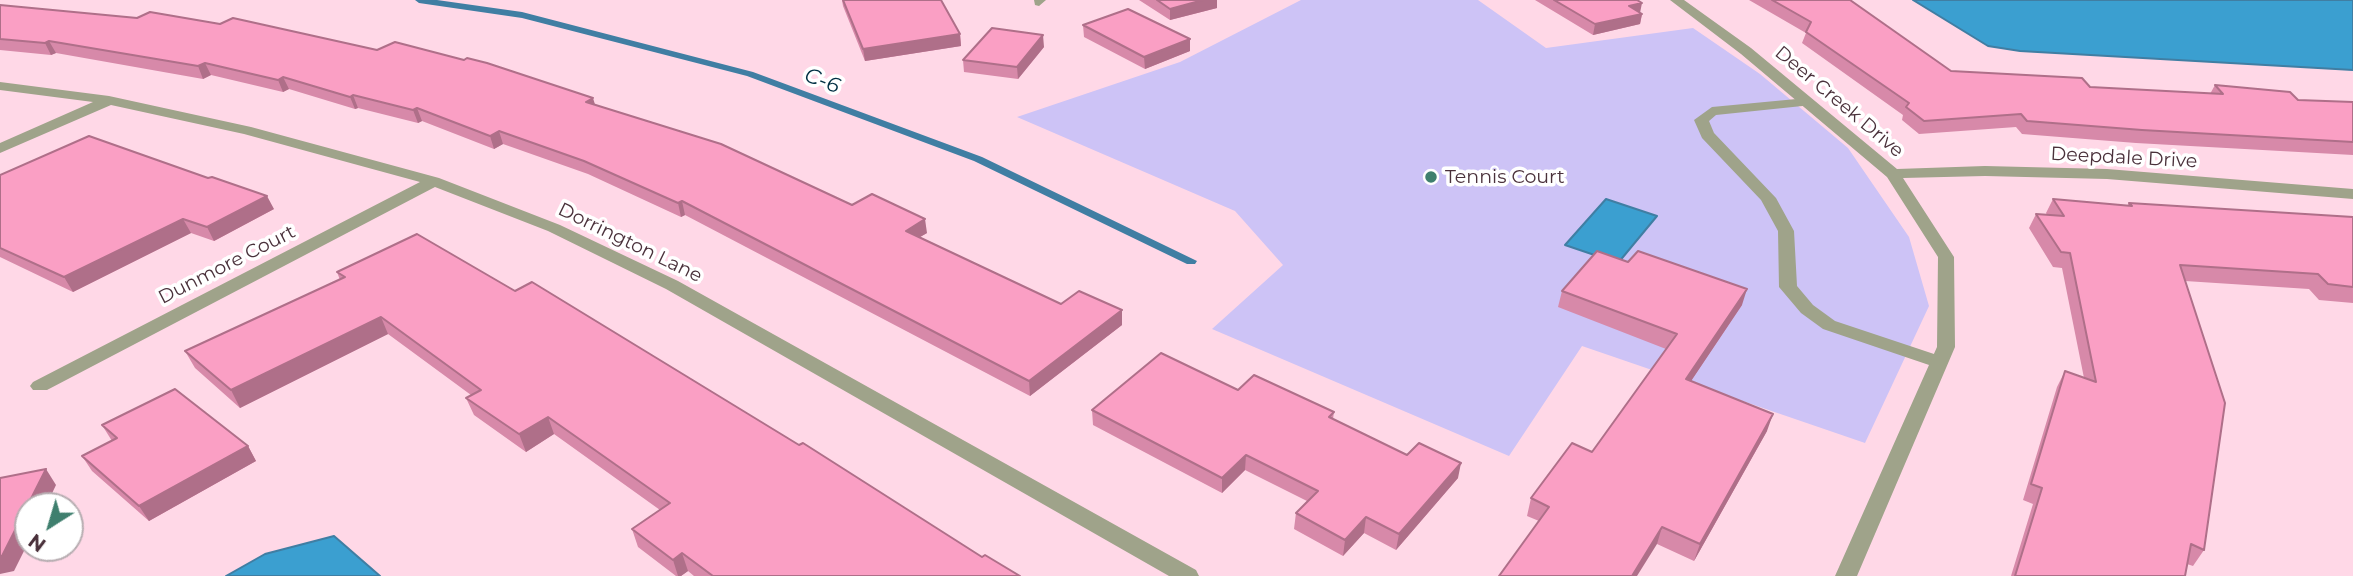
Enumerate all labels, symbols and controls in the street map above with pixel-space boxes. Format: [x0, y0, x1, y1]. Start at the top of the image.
street label: Deer Creek Drive [1770, 41, 1908, 163]
water label: C-6 [801, 63, 843, 99]
street label: Deepdale Drive [2050, 143, 2198, 173]
place label: Tennis Court [1445, 166, 1565, 188]
marker: Tennis Court [1423, 169, 1439, 185]
street label: Dorrington Lane [554, 198, 706, 288]
street label: Dunmore Court [155, 221, 299, 309]
north arrow [14, 492, 84, 562]
text: N [24, 529, 50, 556]

